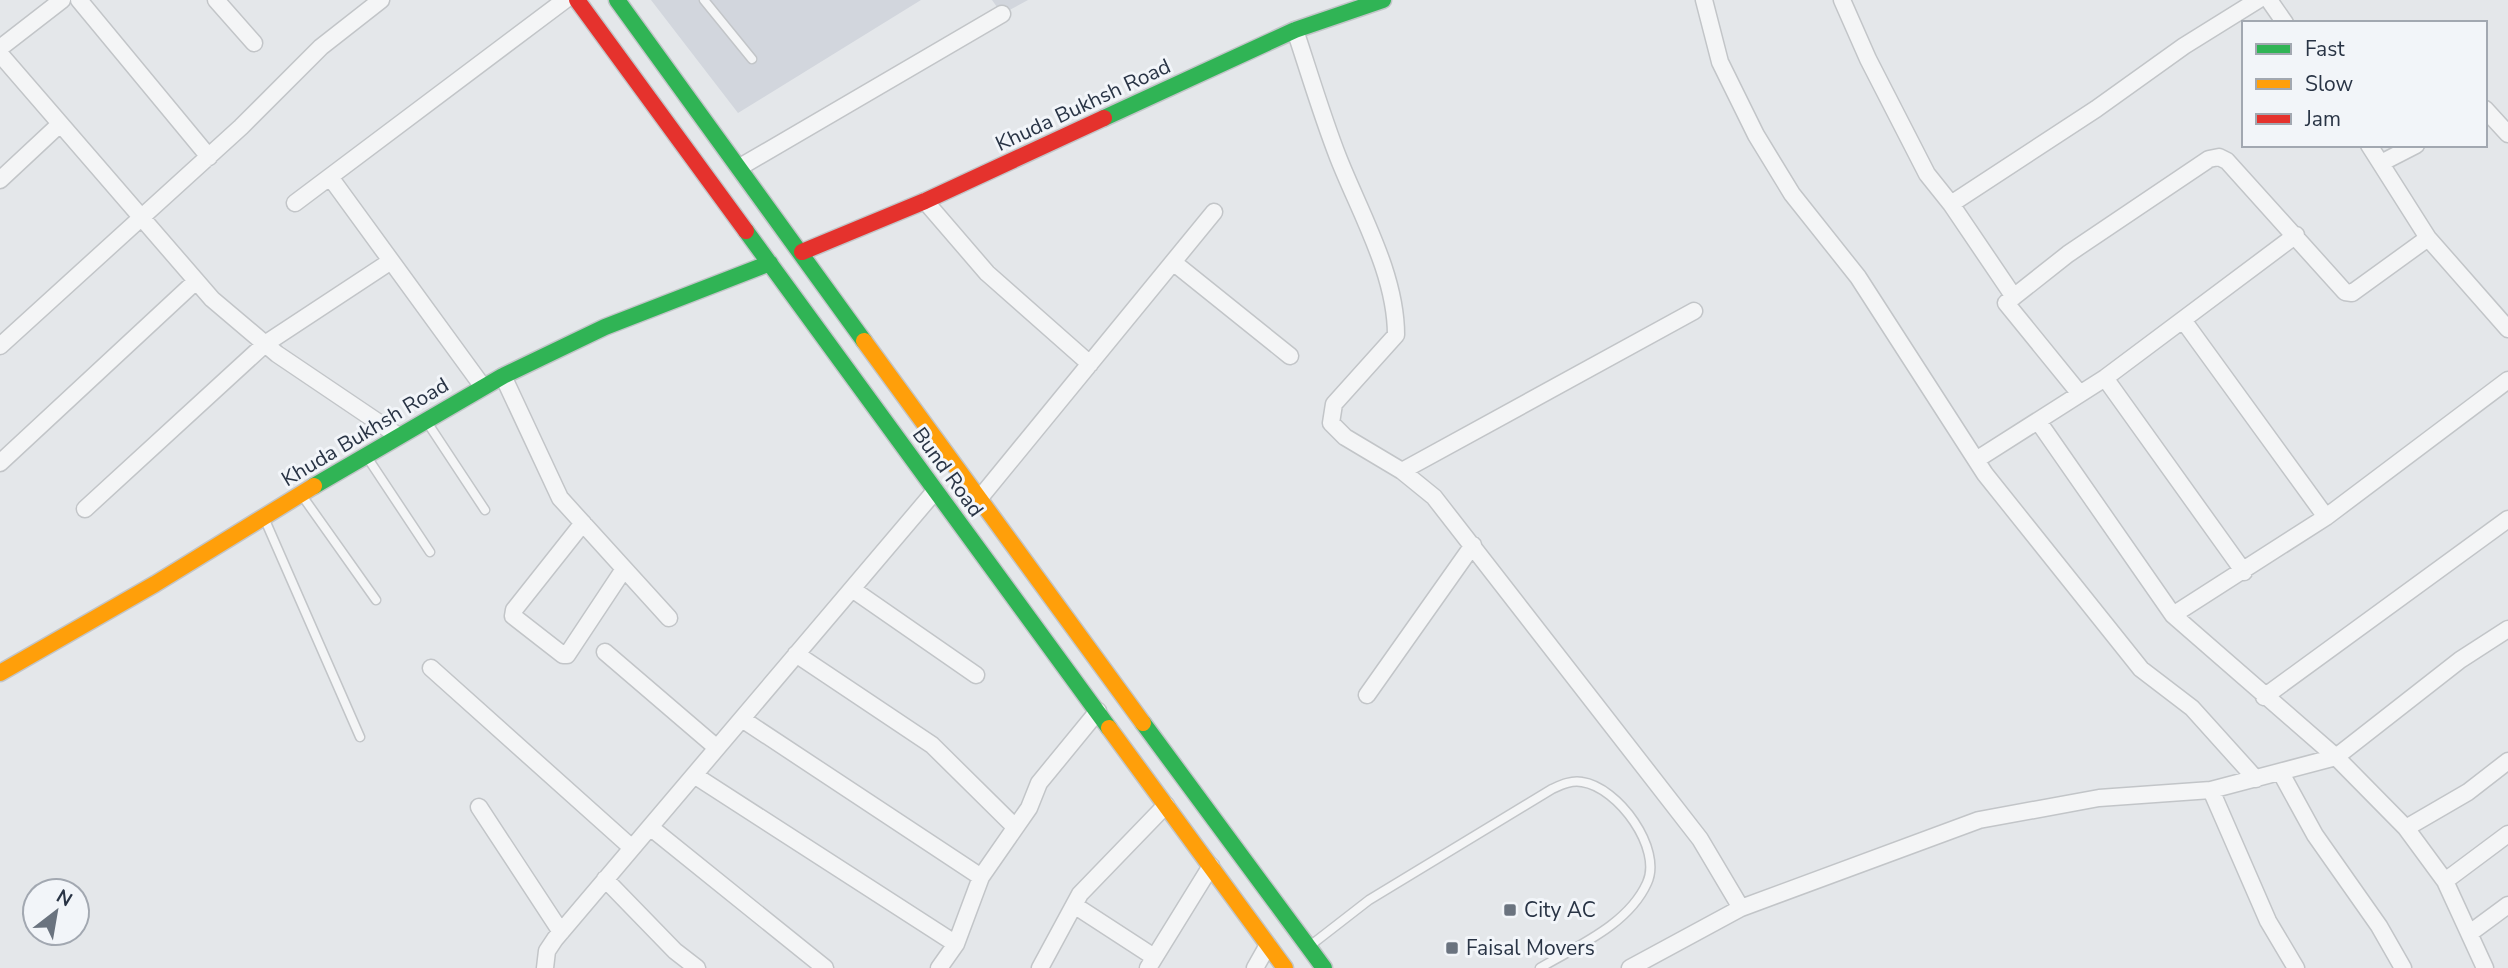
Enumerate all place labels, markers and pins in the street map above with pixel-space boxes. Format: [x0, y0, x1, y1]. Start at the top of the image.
place label: City AC [1524, 896, 1596, 924]
marker: City AC [1502, 902, 1518, 918]
place label: Faisal Movers [1466, 934, 1595, 962]
marker: Faisal Movers [1444, 940, 1460, 956]

